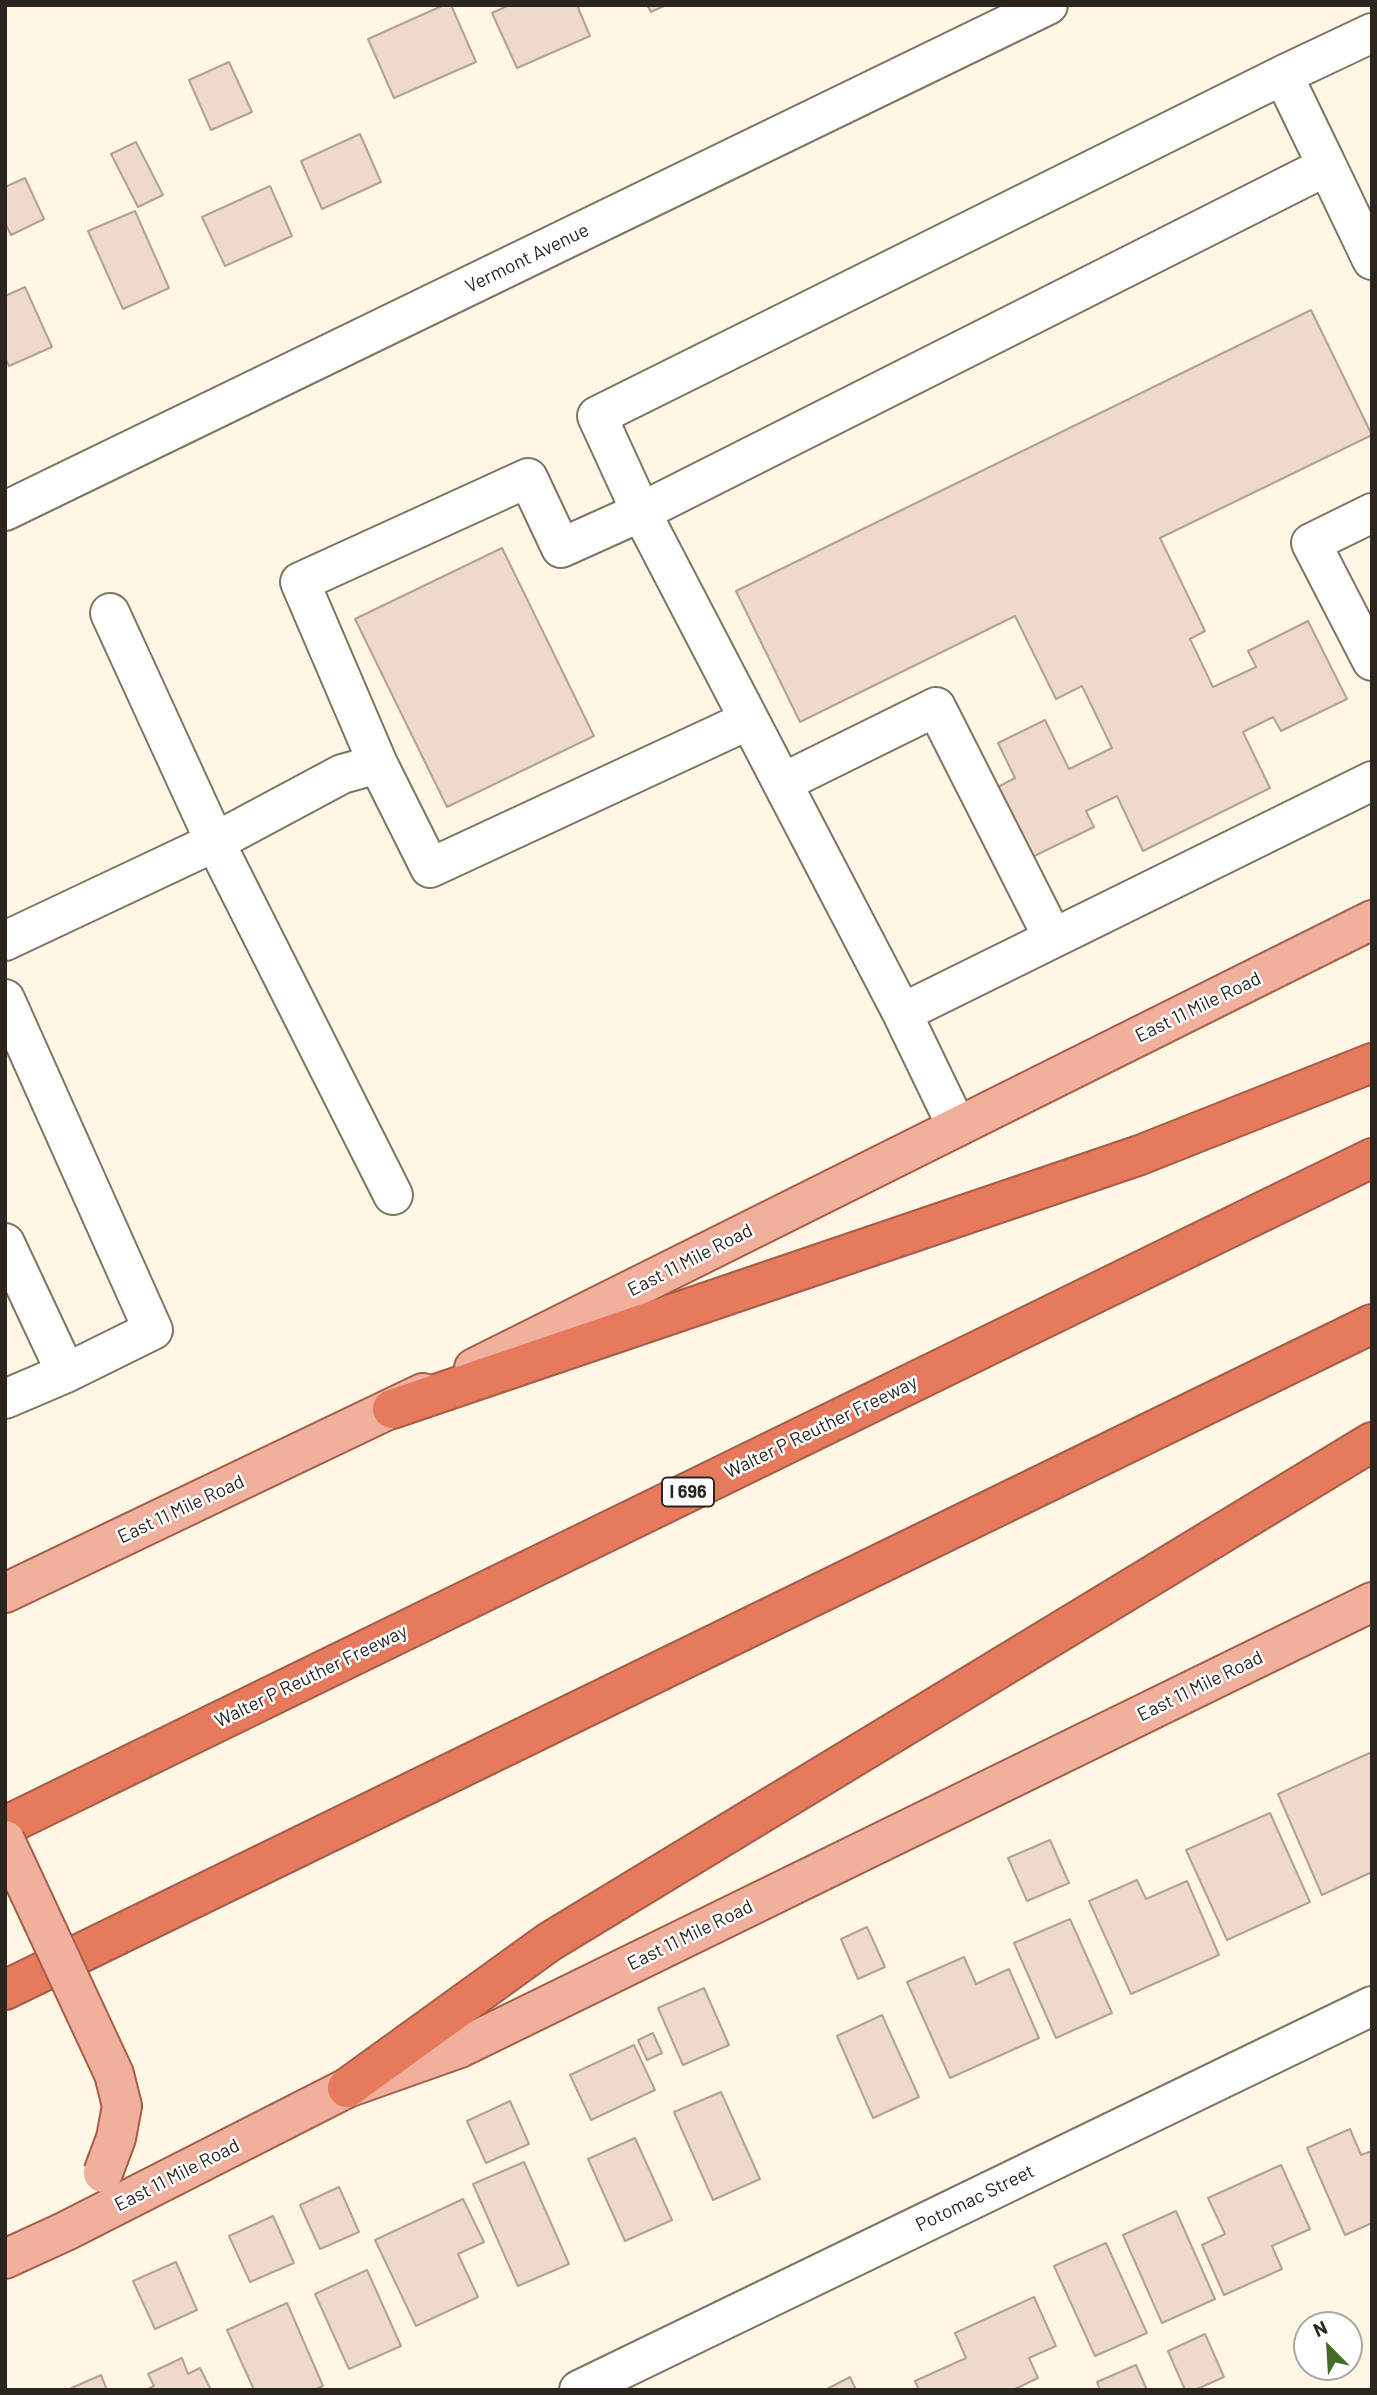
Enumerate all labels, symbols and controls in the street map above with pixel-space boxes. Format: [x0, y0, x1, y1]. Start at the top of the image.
street label: Vermont Avenue [462, 218, 592, 298]
street label: East 11 Mile Road [1131, 967, 1265, 1047]
street label: East 11 Mile Road [624, 1219, 756, 1301]
street label: Walter P Reuther Freeway [721, 1370, 921, 1484]
street label: East 11 Mile Road [114, 1470, 248, 1548]
road number: I 696 [662, 1478, 714, 1506]
street label: Walter P Reuther Freeway [211, 1619, 411, 1733]
street label: East 11 Mile Road [1133, 1646, 1267, 1726]
street label: East 11 Mile Road [623, 1895, 757, 1975]
street label: East 11 Mile Road [111, 2134, 243, 2216]
street label: Potomac Street [912, 2159, 1038, 2237]
north arrow [1293, 2311, 1363, 2381]
text: N [1310, 2315, 1331, 2341]

